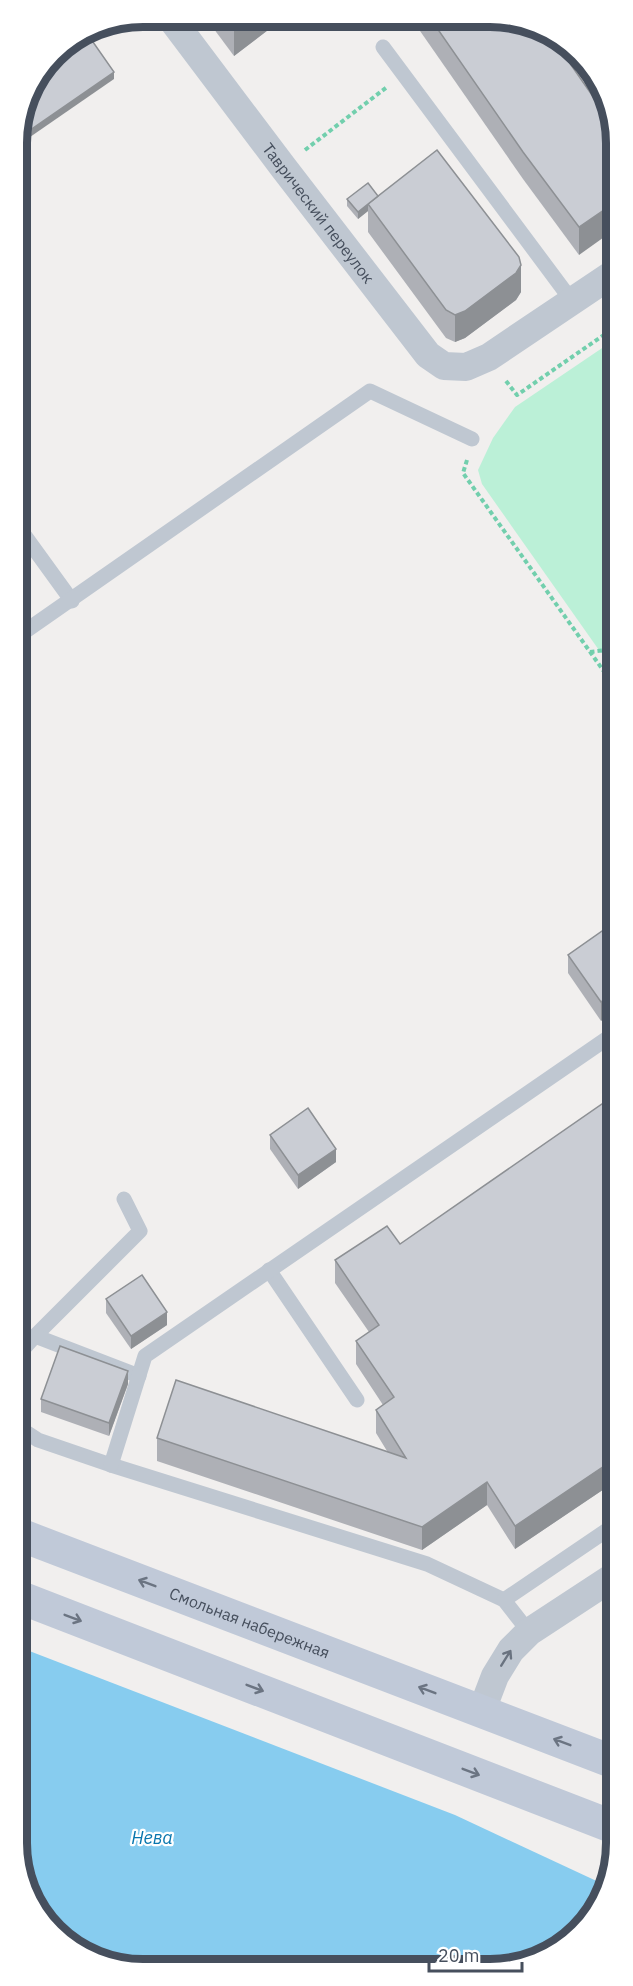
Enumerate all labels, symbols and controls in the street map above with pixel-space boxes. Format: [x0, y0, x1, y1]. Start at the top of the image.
street label: Таврический переулок [258, 139, 379, 287]
one-way arrow [138, 1576, 156, 1587]
street label: Смольная набережная [167, 1583, 333, 1662]
one-way arrow [63, 1613, 82, 1624]
one-way arrow [500, 1649, 513, 1666]
one-way arrow [418, 1683, 437, 1694]
one-way arrow [245, 1684, 264, 1695]
one-way arrow [553, 1735, 571, 1746]
one-way arrow [461, 1767, 480, 1778]
water label: Нева [131, 1826, 173, 1849]
scale bar [429, 1935, 522, 1973]
text: 20 m [438, 1944, 480, 1967]

